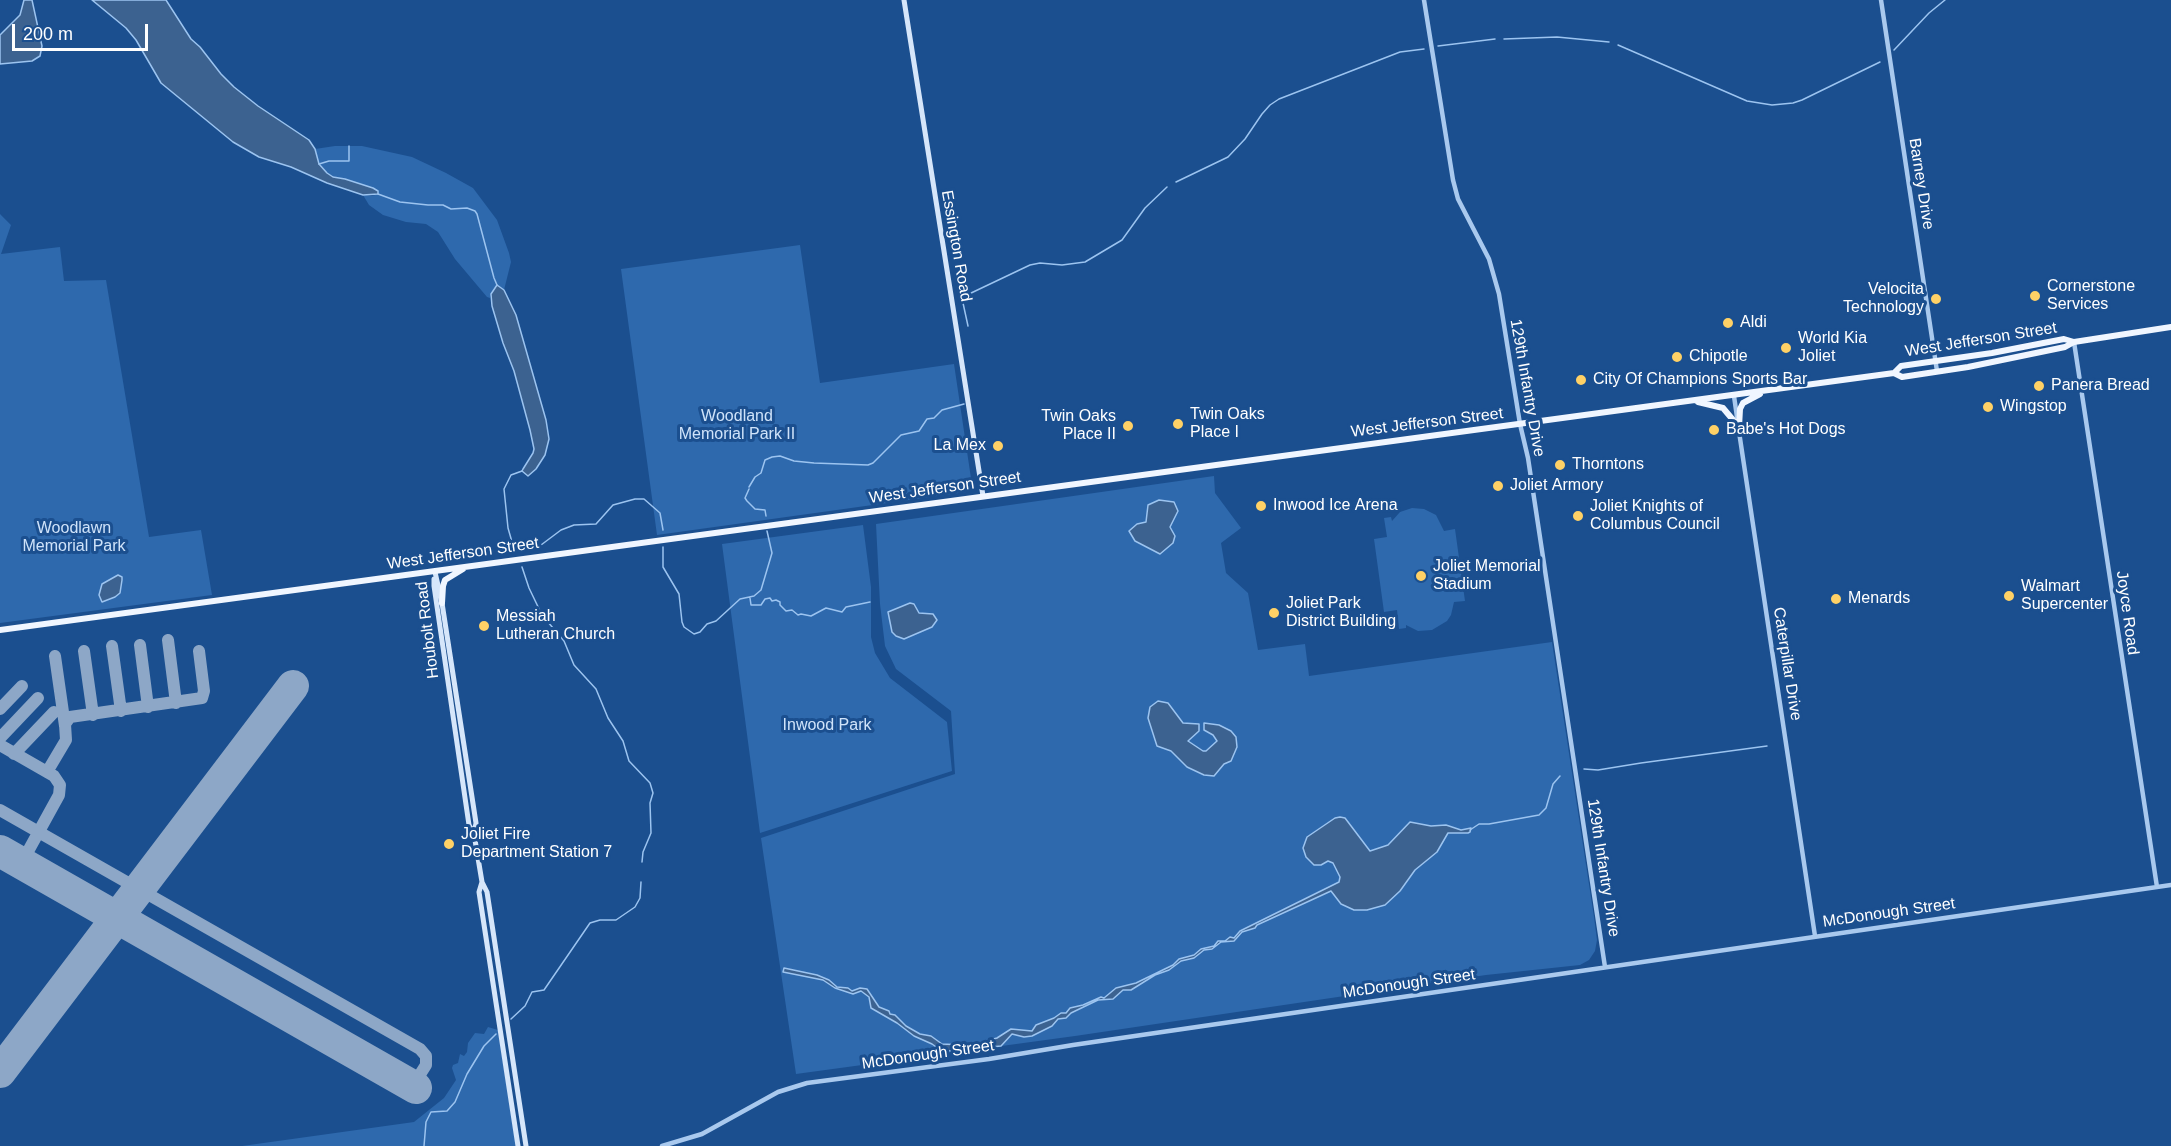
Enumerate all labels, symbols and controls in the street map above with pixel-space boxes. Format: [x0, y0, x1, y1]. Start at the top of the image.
scale bar [15, 12, 152, 50]
text: 200 m [23, 24, 73, 44]
street label: Barney Drive [1904, 137, 1938, 231]
street label: Essington Road [937, 189, 975, 303]
place label: Cornerstone Services [2047, 277, 2135, 315]
place label: Velocita Technology [1843, 280, 1924, 318]
marker: Cornerstone Services [2028, 289, 2042, 303]
marker: Velocita Technology [1929, 292, 1943, 306]
place label: Aldi [1740, 313, 1767, 333]
marker: Aldi [1721, 316, 1735, 330]
street label: 129th Infantry Drive [1505, 318, 1549, 458]
street label: West Jefferson Street [1904, 319, 2058, 361]
place label: World Kia Joliet [1798, 329, 1867, 367]
marker: World Kia Joliet [1779, 341, 1793, 355]
place label: Chipotle [1689, 347, 1748, 367]
marker: Chipotle [1670, 350, 1684, 364]
place label: City Of Champions Sports Bar [1593, 370, 1807, 390]
marker: City Of Champions Sports Bar [1574, 373, 1588, 387]
place label: Panera Bread [2051, 376, 2150, 396]
marker: Panera Bread [2032, 379, 2046, 393]
place label: Wingstop [2000, 397, 2067, 417]
marker: Wingstop [1981, 400, 1995, 414]
street label: West Jefferson Street [1350, 404, 1504, 442]
place label: Twin Oaks Place I [1190, 405, 1265, 443]
park label: Woodland Memorial Park II [679, 407, 795, 445]
place label: Twin Oaks Place II [1041, 407, 1116, 445]
marker: Twin Oaks Place I [1171, 417, 1185, 431]
marker: Twin Oaks Place II [1121, 419, 1135, 433]
place label: Babe's Hot Dogs [1726, 420, 1846, 440]
marker: Babe's Hot Dogs [1707, 423, 1721, 437]
place label: La Mex [934, 436, 986, 456]
marker: La Mex [991, 439, 1005, 453]
place label: Thorntons [1572, 455, 1644, 475]
marker: Thorntons [1553, 458, 1567, 472]
street label: West Jefferson Street [868, 468, 1022, 508]
place label: Joliet Armory [1510, 476, 1603, 496]
marker: Joliet Armory [1491, 479, 1505, 493]
place label: Inwood Ice Arena [1273, 496, 1398, 516]
place label: Joliet Knights of Columbus Council [1590, 497, 1720, 535]
marker: Inwood Ice Arena [1254, 499, 1268, 513]
marker: Joliet Knights of Columbus Council [1571, 509, 1585, 523]
park label: Woodlawn Memorial Park [22, 519, 126, 557]
street label: West Jefferson Street [386, 534, 540, 574]
place label: Joliet Memorial Stadium [1433, 557, 1541, 595]
marker: Joliet Memorial Stadium [1414, 569, 1428, 583]
street label: Joyce Road [2112, 570, 2142, 656]
place label: Walmart Supercenter [2021, 577, 2108, 615]
street label: Houbolt Road [413, 580, 443, 680]
place label: Menards [1848, 589, 1910, 609]
marker: Walmart Supercenter [2002, 589, 2016, 603]
marker: Menards [1829, 592, 1843, 606]
place label: Joliet Park District Building [1286, 594, 1396, 632]
marker: Joliet Park District Building [1267, 606, 1281, 620]
street label: Caterpillar Drive [1769, 606, 1805, 722]
place label: Messiah Lutheran Church [496, 607, 615, 645]
marker: Messiah Lutheran Church [477, 619, 491, 633]
park label: Inwood Park [783, 716, 871, 736]
street label: 129th Infantry Drive [1583, 798, 1623, 938]
place label: Joliet Fire Department Station 7 [461, 825, 612, 863]
marker: Joliet Fire Department Station 7 [442, 837, 456, 851]
street label: McDonough Street [1822, 894, 1956, 932]
street label: McDonough Street [1342, 965, 1476, 1003]
street label: McDonough Street [861, 1036, 995, 1074]

